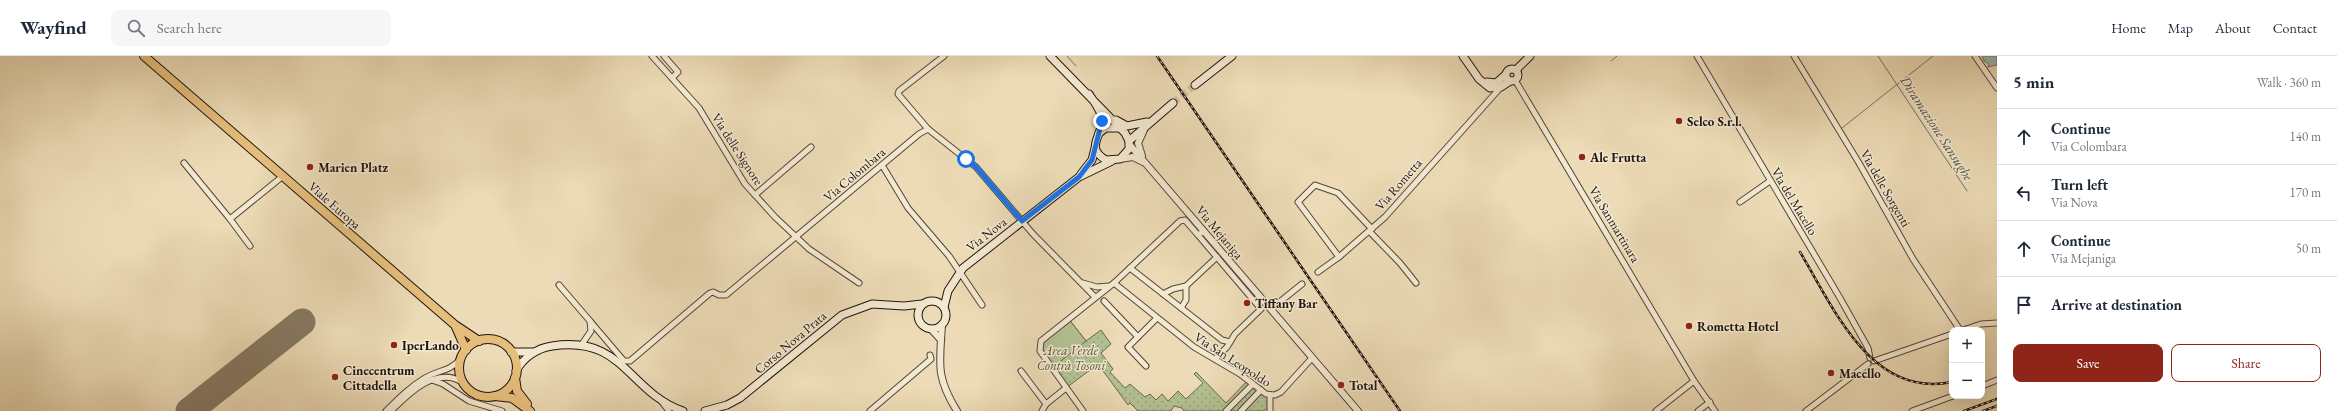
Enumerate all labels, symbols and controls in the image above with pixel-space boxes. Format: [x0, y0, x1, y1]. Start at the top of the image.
search box [111, 10, 391, 46]
text: Wayfind [20, 15, 87, 40]
icon: search [125, 17, 147, 39]
text: Search here [157, 18, 222, 37]
text: Home [2111, 19, 2146, 37]
text: Map [2168, 19, 2193, 37]
text: About [2215, 19, 2251, 37]
text: Contact [2273, 19, 2317, 37]
water label: Diramazione Sansughe [1896, 71, 1978, 184]
text: 5 min [2013, 71, 2054, 93]
text: Walk · 360 m [2257, 74, 2321, 91]
street label: Via delle Signore [708, 110, 767, 189]
route end [1093, 112, 1111, 130]
place label: Selco S.r.l. [1687, 113, 1742, 130]
marker: Selco S.r.l. [1674, 116, 1684, 126]
text: Continue [2051, 119, 2111, 138]
icon: ahead [2013, 126, 2035, 148]
text: 140 m [2290, 128, 2321, 145]
text: Via Colombara [2051, 138, 2127, 155]
street label: Via Colombara [820, 143, 889, 205]
street label: Via delle Sorgenti [1857, 146, 1915, 230]
place label: Ale Frutta [1589, 149, 1647, 166]
route start [957, 150, 975, 168]
marker: Ale Frutta [1577, 152, 1587, 162]
street label: Via Rometta [1371, 154, 1426, 214]
place label: Marien Platz [318, 159, 389, 176]
marker: Marien Platz [305, 162, 315, 172]
street label: Via del Macello [1768, 164, 1821, 238]
text: Turn left [2051, 175, 2108, 194]
street label: Viale Europa [305, 178, 365, 233]
icon: left [2013, 182, 2035, 204]
street label: Via Sanmartinara [1585, 183, 1644, 266]
text: 170 m [2290, 184, 2321, 201]
text: Via Nova [2051, 194, 2098, 211]
street label: Via Mejaniga [1192, 202, 1248, 263]
street label: Via Nova [963, 213, 1011, 255]
text: Continue [2051, 231, 2111, 250]
icon: ahead [2013, 238, 2035, 260]
text: 50 m [2296, 240, 2321, 257]
text: Via Mejaniga [2051, 250, 2116, 267]
icon: arrive [2013, 294, 2035, 316]
place label: Tiffany Bar [1255, 295, 1318, 312]
text: Arrive at destination [2051, 295, 2182, 314]
marker: Tiffany Bar [1242, 298, 1252, 308]
street label: Corso Nova Prata [751, 307, 831, 378]
place label: Rometta Hotel [1697, 318, 1779, 335]
marker: Rometta Hotel [1684, 321, 1694, 331]
map controls [1949, 327, 1985, 399]
button: + [1949, 327, 1985, 363]
street label: Via San Leopoldo [1191, 328, 1274, 391]
place label: IperLando [402, 337, 459, 354]
marker: IperLando [389, 340, 399, 350]
park label: Area Verde Contrà Tosoni [1037, 342, 1106, 374]
button: Save [2013, 344, 2163, 382]
button: Share [2171, 344, 2321, 382]
place label: Cinecentrum Cittadella [343, 362, 415, 394]
button: − [1949, 363, 1985, 399]
place label: Macello [1839, 365, 1881, 382]
marker: Macello [1826, 368, 1836, 378]
marker: Cinecentrum Cittadella [330, 372, 340, 382]
place label: Total [1349, 377, 1378, 394]
marker: Total [1336, 380, 1346, 390]

